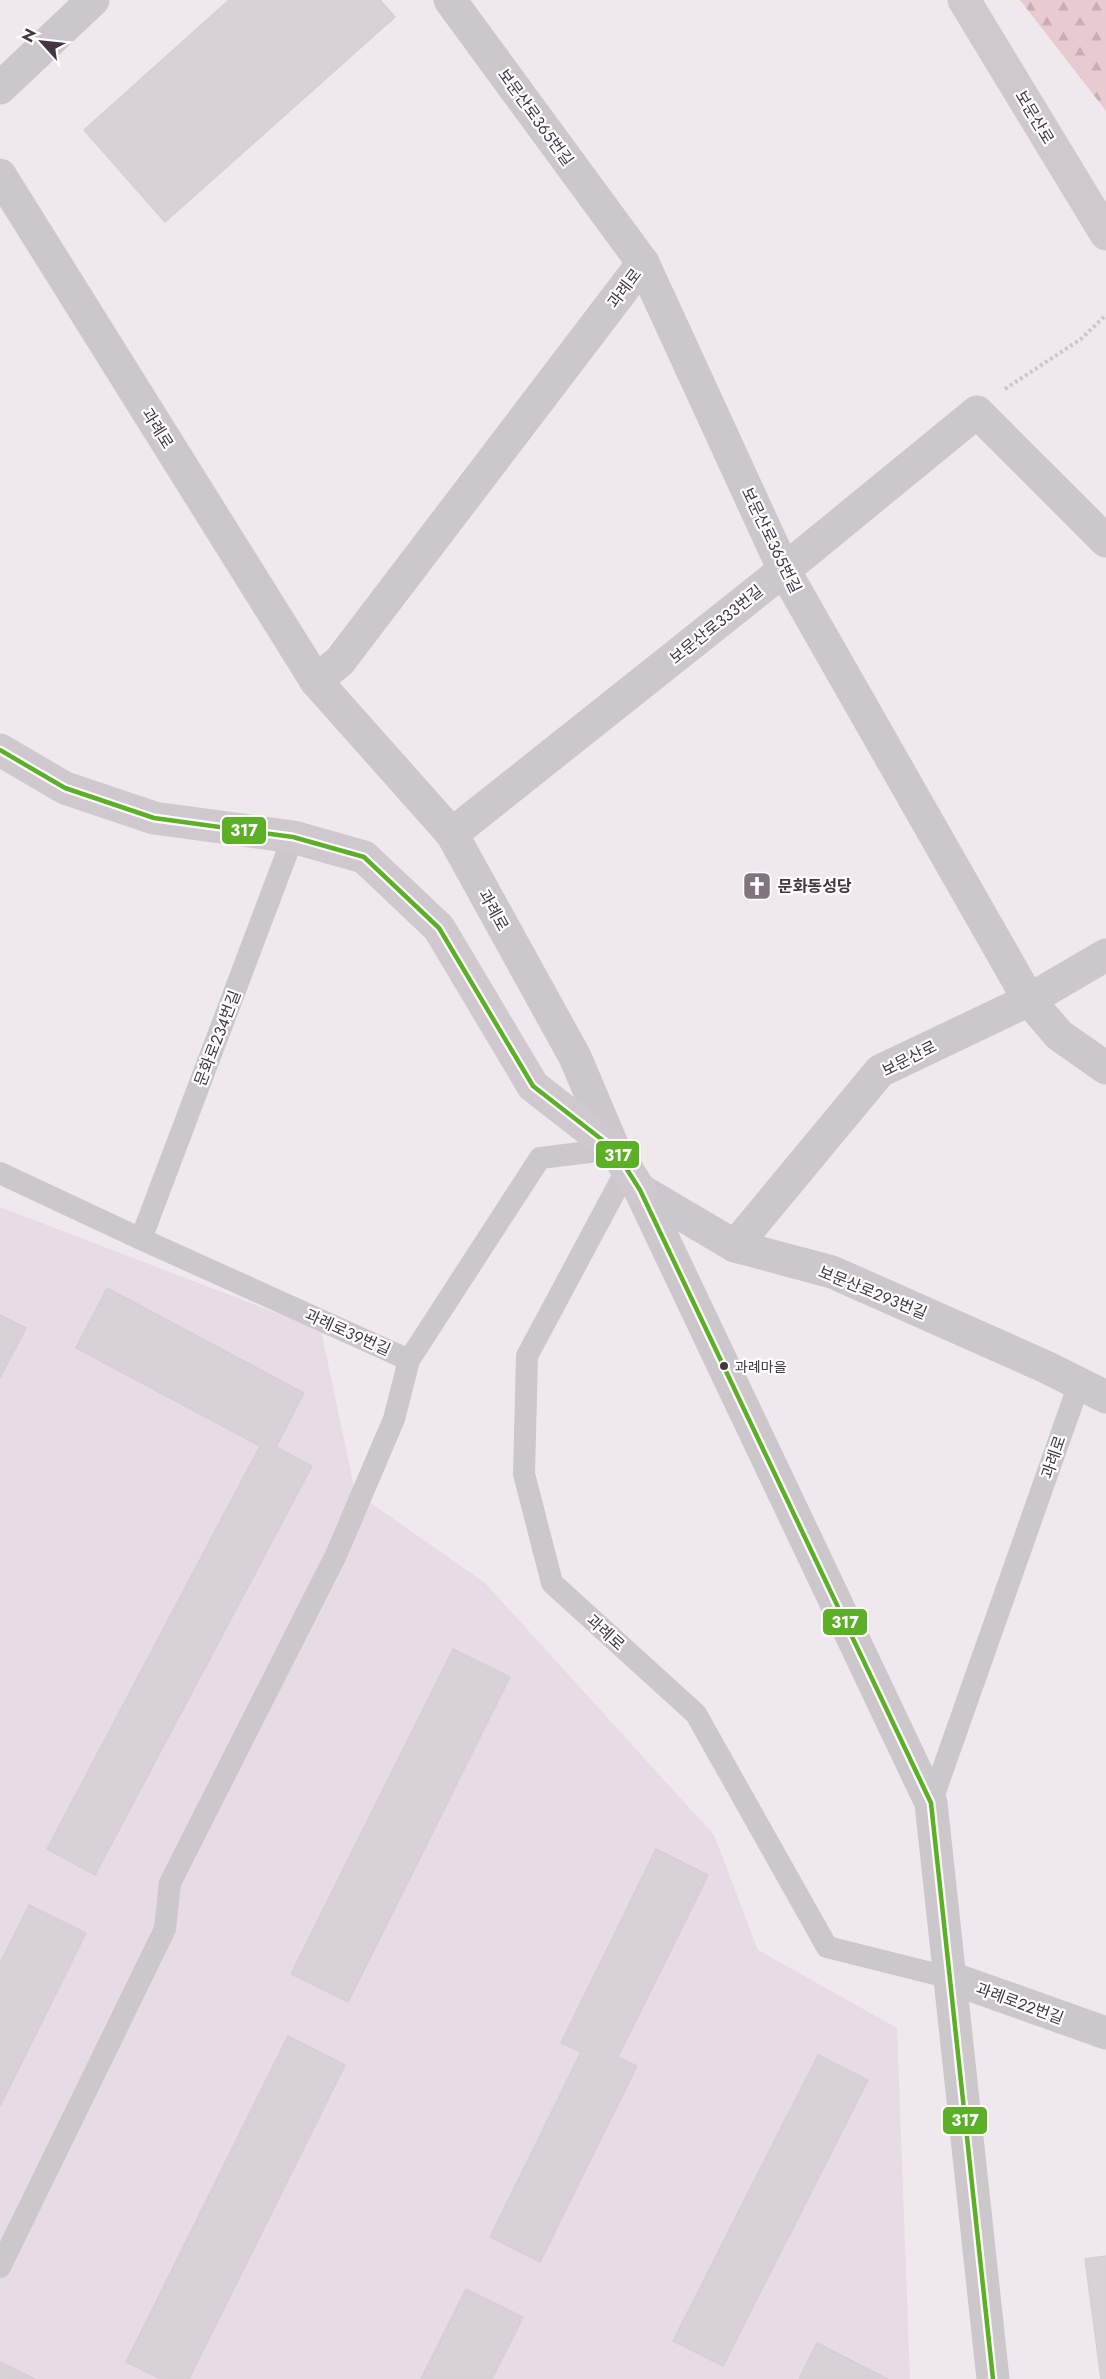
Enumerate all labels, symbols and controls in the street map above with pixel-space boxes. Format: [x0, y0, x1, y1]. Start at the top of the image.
north arrow [12, 12, 72, 72]
text: N [16, 25, 42, 46]
street label: 보문산로365번길 [492, 64, 579, 171]
street label: 보문산로 [1010, 86, 1060, 149]
street label: 과례로 [602, 264, 647, 313]
street label: 과례로 [136, 403, 179, 453]
street label: 보문산로365번길 [736, 483, 807, 597]
street label: 보문산로333번길 [665, 579, 768, 669]
line badge: 317 [221, 816, 267, 845]
text: 317 [230, 819, 258, 842]
church icon: 문화동성당 [741, 870, 773, 902]
place label: 문화동성당 [778, 875, 852, 898]
street label: 과례로 [473, 885, 514, 935]
street label: 문화로234번길 [189, 987, 246, 1089]
street label: 보문산로 [878, 1035, 941, 1082]
line badge: 317 [595, 1140, 640, 1169]
text: 317 [604, 1144, 632, 1167]
street label: 보문산로293번길 [815, 1260, 931, 1325]
street label: 과례로39번길 [301, 1303, 394, 1362]
place label: 과례마을 [735, 1357, 787, 1377]
marker: 과례마을 [718, 1360, 730, 1372]
street label: 과례로 [1035, 1432, 1072, 1482]
line badge: 317 [822, 1608, 868, 1636]
street label: 과례로 [582, 1609, 630, 1656]
text: 317 [831, 1611, 859, 1634]
street label: 과례로22번길 [973, 1977, 1067, 2030]
line badge: 317 [942, 2106, 988, 2135]
text: 317 [951, 2109, 979, 2132]

